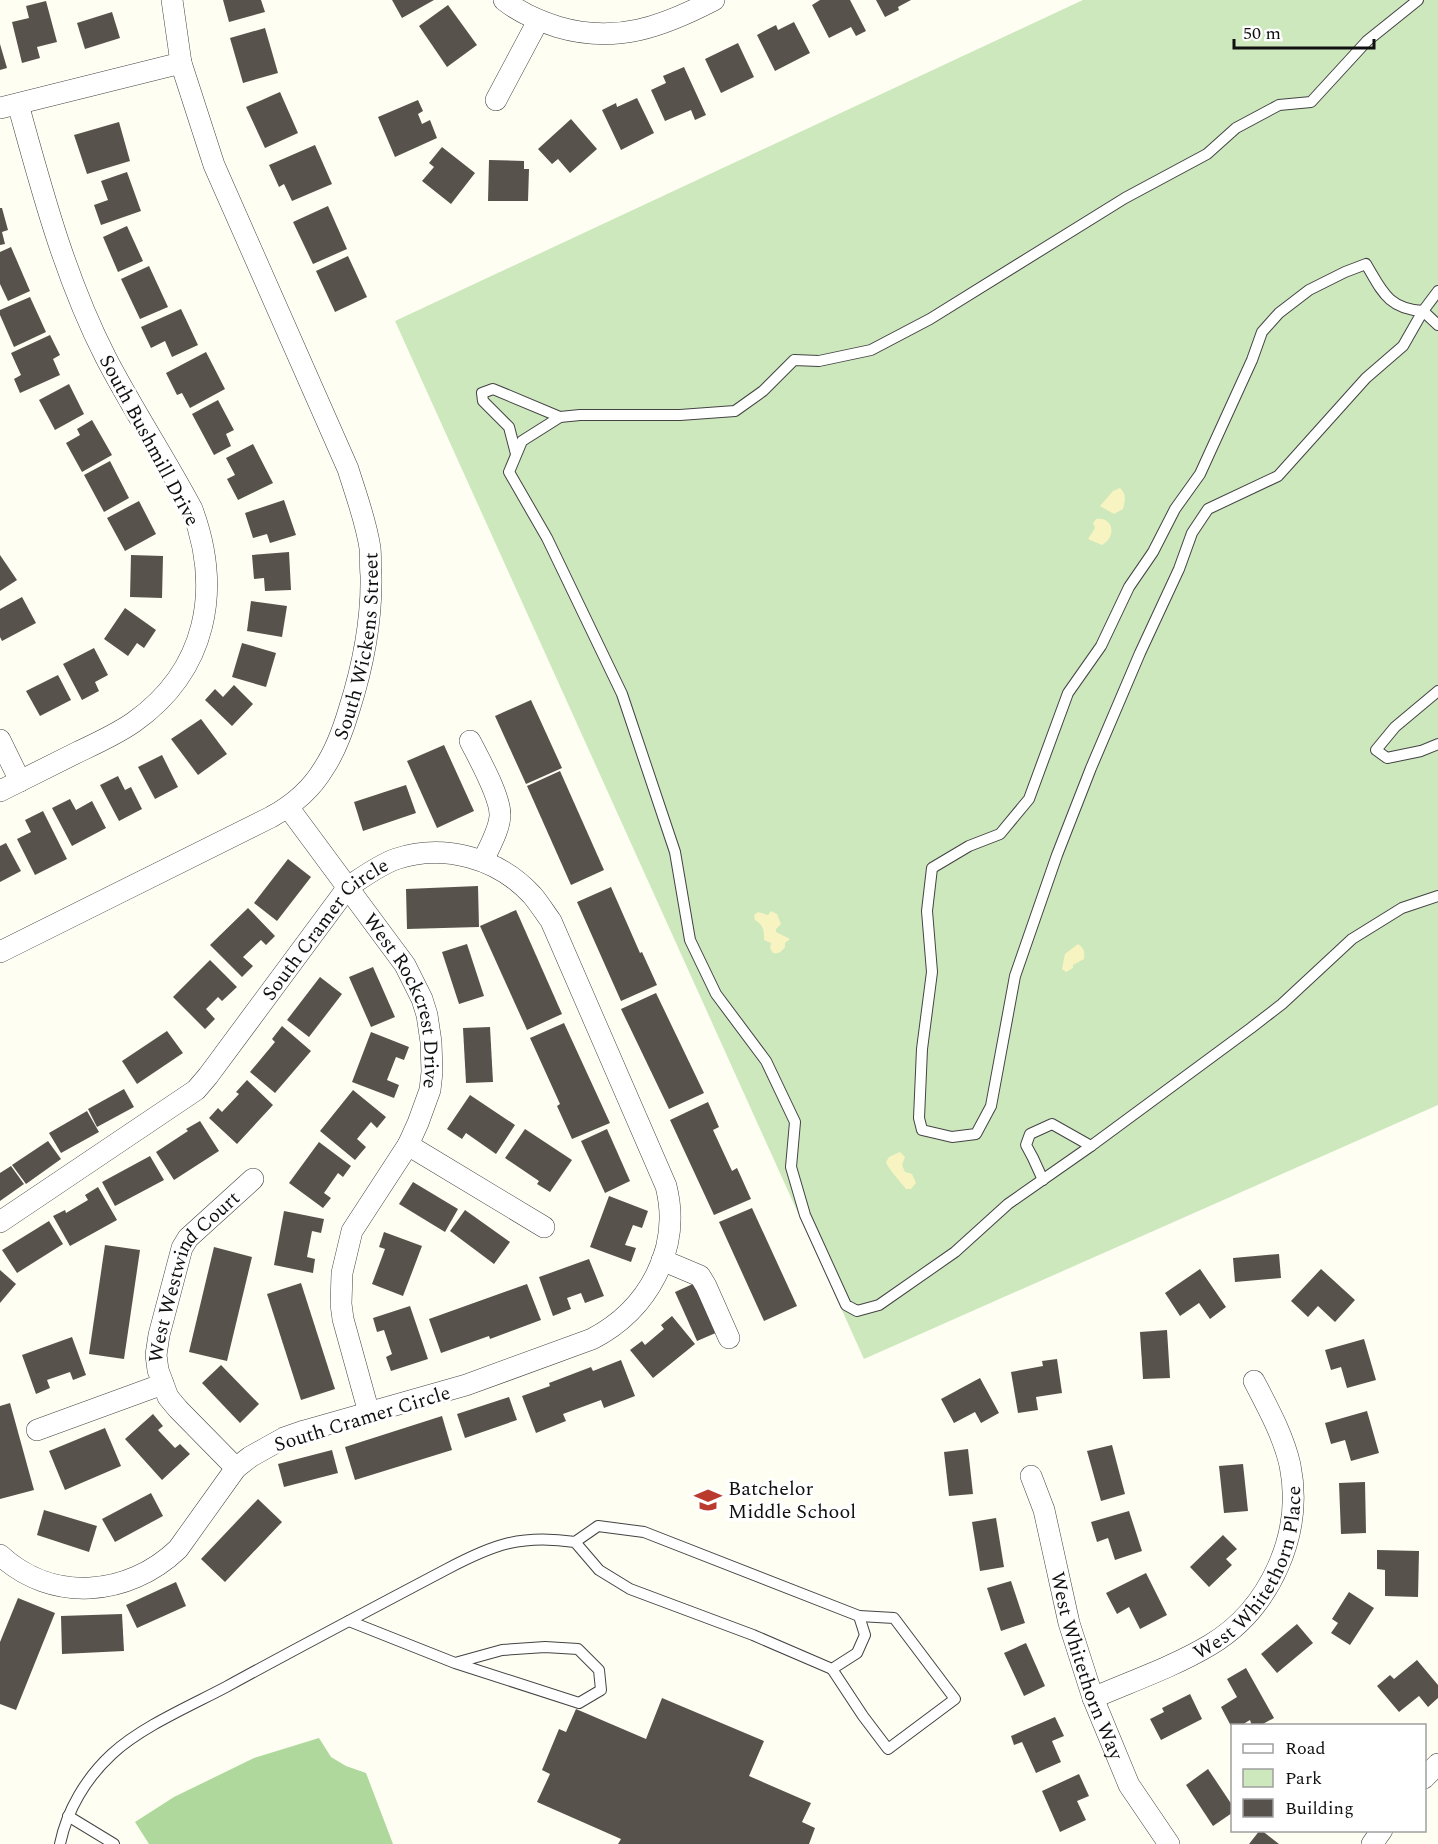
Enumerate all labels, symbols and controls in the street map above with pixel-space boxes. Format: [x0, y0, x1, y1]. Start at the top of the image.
scale bar [1234, 12, 1374, 50]
text: 50 m [1243, 20, 1281, 47]
street label: South Bushmill Drive [91, 349, 207, 532]
street label: South Wickens Street [326, 552, 387, 744]
street label: South Cramer Circle [255, 850, 394, 1007]
street label: West Rockcrest Drive [355, 907, 446, 1090]
street label: West Westwind Court [141, 1184, 247, 1365]
street label: South Cramer Circle [270, 1378, 454, 1460]
place label: Batchelor Middle School [728, 1474, 856, 1527]
school or university icon: Batchelor Middle School [693, 1485, 723, 1515]
street label: West Whitethorn Place [1188, 1485, 1309, 1668]
street label: West Whitethorn Way [1042, 1569, 1131, 1766]
legend [1231, 1724, 1426, 1832]
text: Road [1285, 1735, 1326, 1762]
text: Park [1285, 1765, 1322, 1792]
text: Building [1285, 1795, 1354, 1822]

